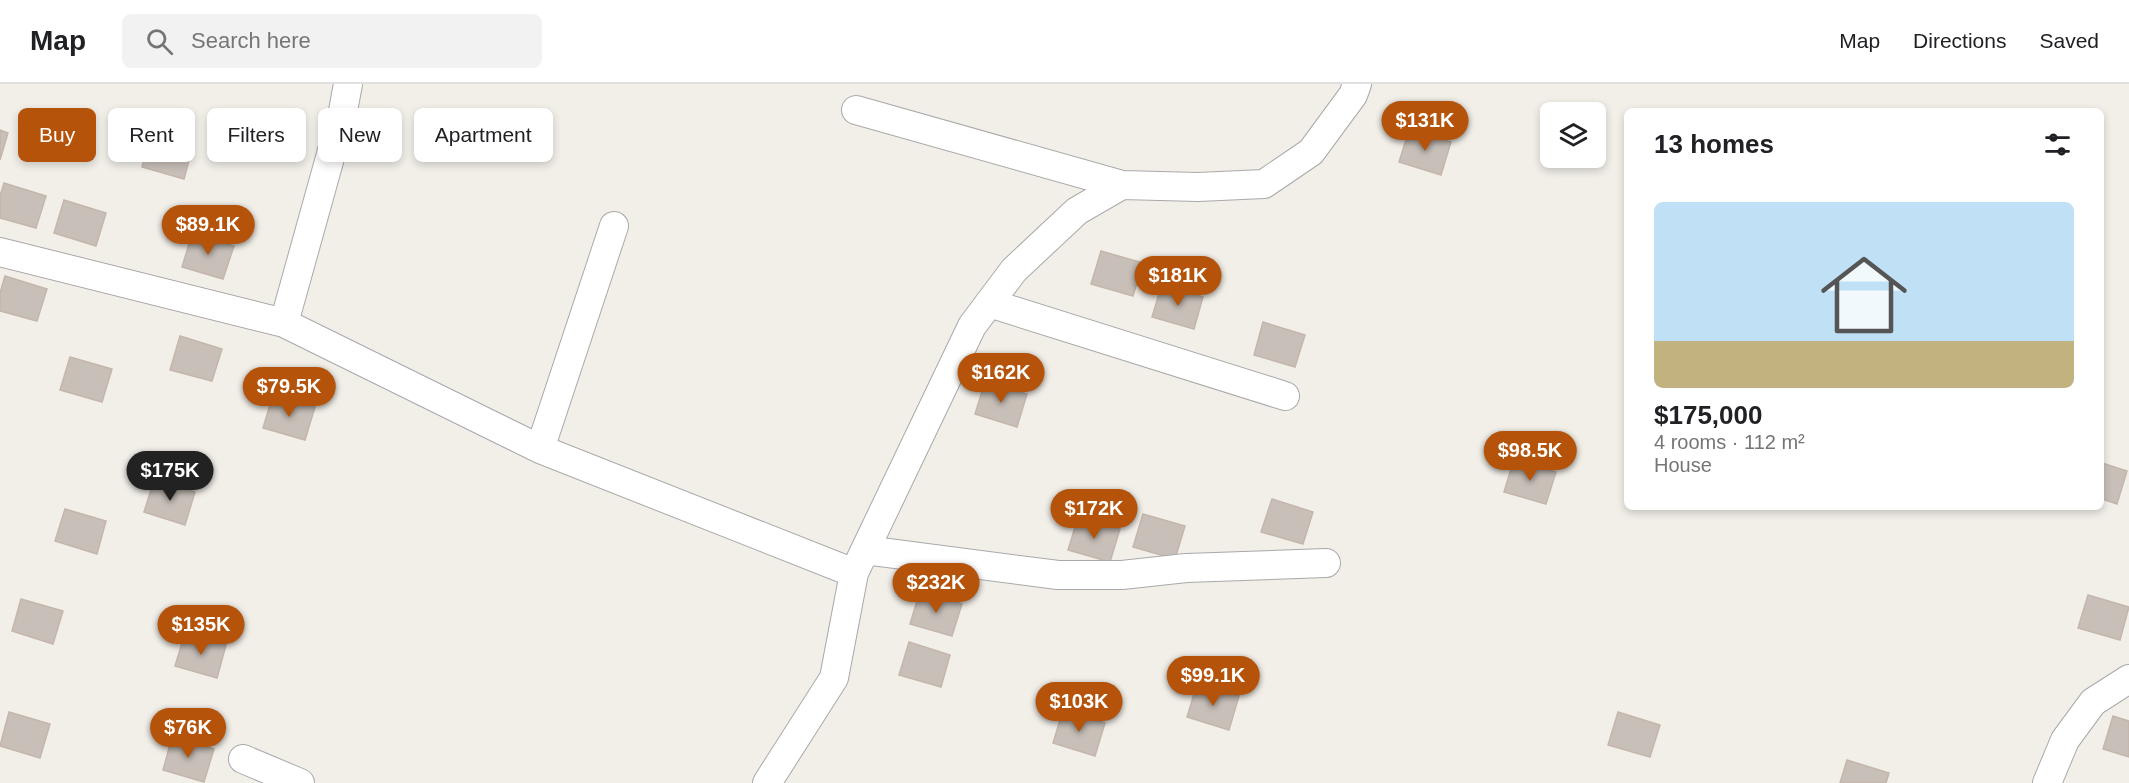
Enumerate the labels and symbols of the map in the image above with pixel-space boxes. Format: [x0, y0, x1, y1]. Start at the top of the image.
pin: $131K [1383, 101, 1467, 152]
pin: $89.1K [159, 205, 257, 256]
pin: $181K [1136, 256, 1220, 307]
pin: $162K [959, 353, 1043, 404]
pin: $79.5K [240, 367, 338, 418]
pin: $98.5K [1481, 431, 1579, 482]
pin: $175K [128, 451, 212, 502]
pin: $172K [1052, 489, 1136, 540]
pin: $232K [894, 563, 978, 614]
pin: $135K [159, 605, 243, 656]
pin: $99.1K [1164, 656, 1262, 707]
pin: $103K [1037, 682, 1121, 733]
pin: $76K [152, 708, 224, 759]

